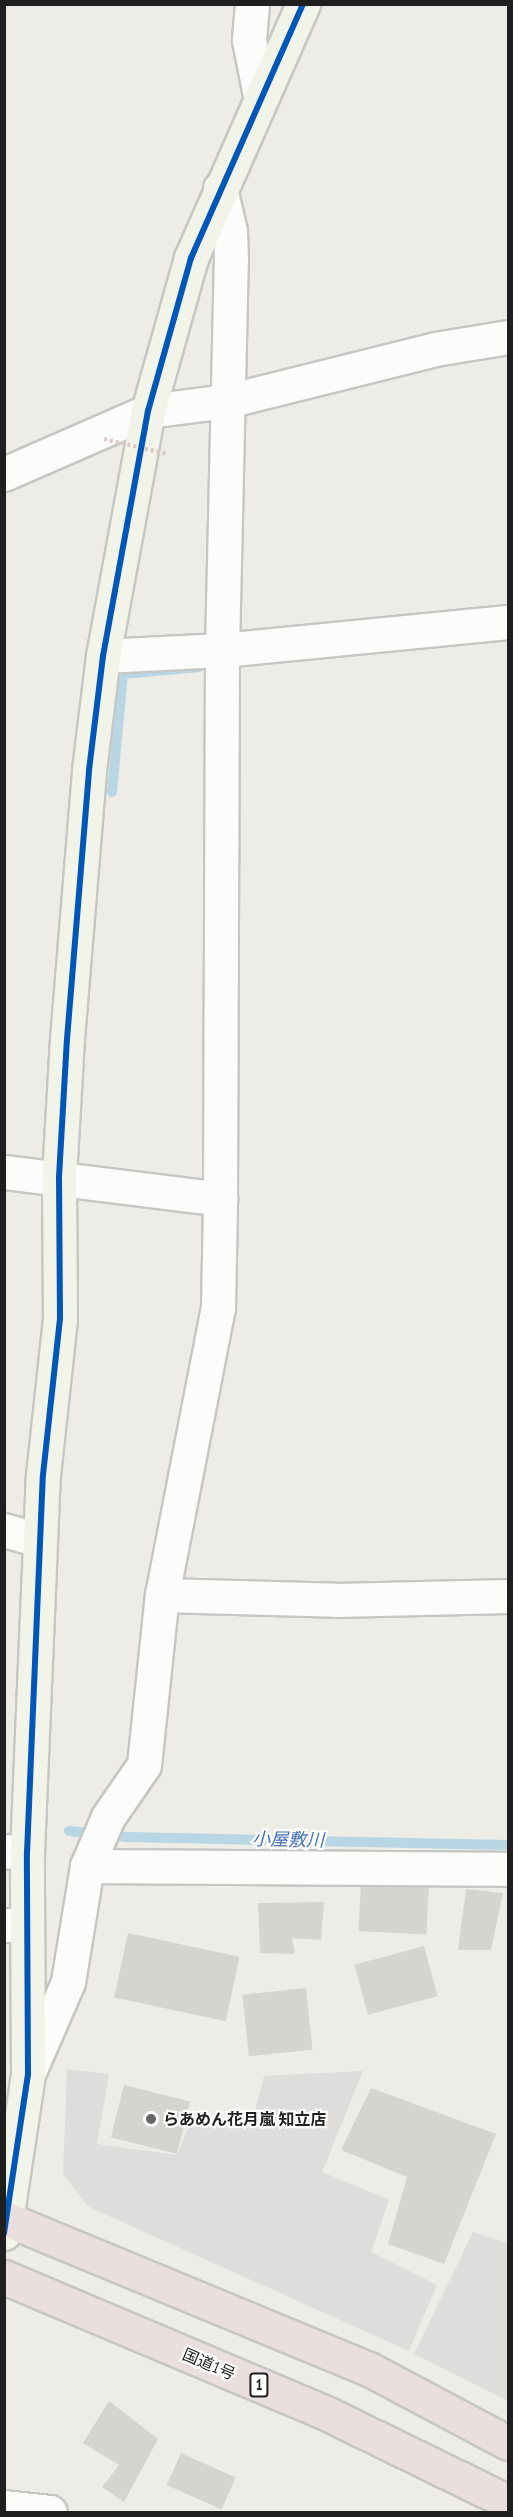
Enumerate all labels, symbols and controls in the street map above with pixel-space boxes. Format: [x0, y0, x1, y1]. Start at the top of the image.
water label: 小屋敷川 [252, 1829, 324, 1851]
place label: らあめん花月嵐 知立店 [163, 2109, 326, 2129]
marker: らあめん花月嵐 知立店 [144, 2112, 158, 2126]
street label: 国道1号 [180, 2344, 238, 2384]
road number: 1 [248, 2373, 270, 2397]

